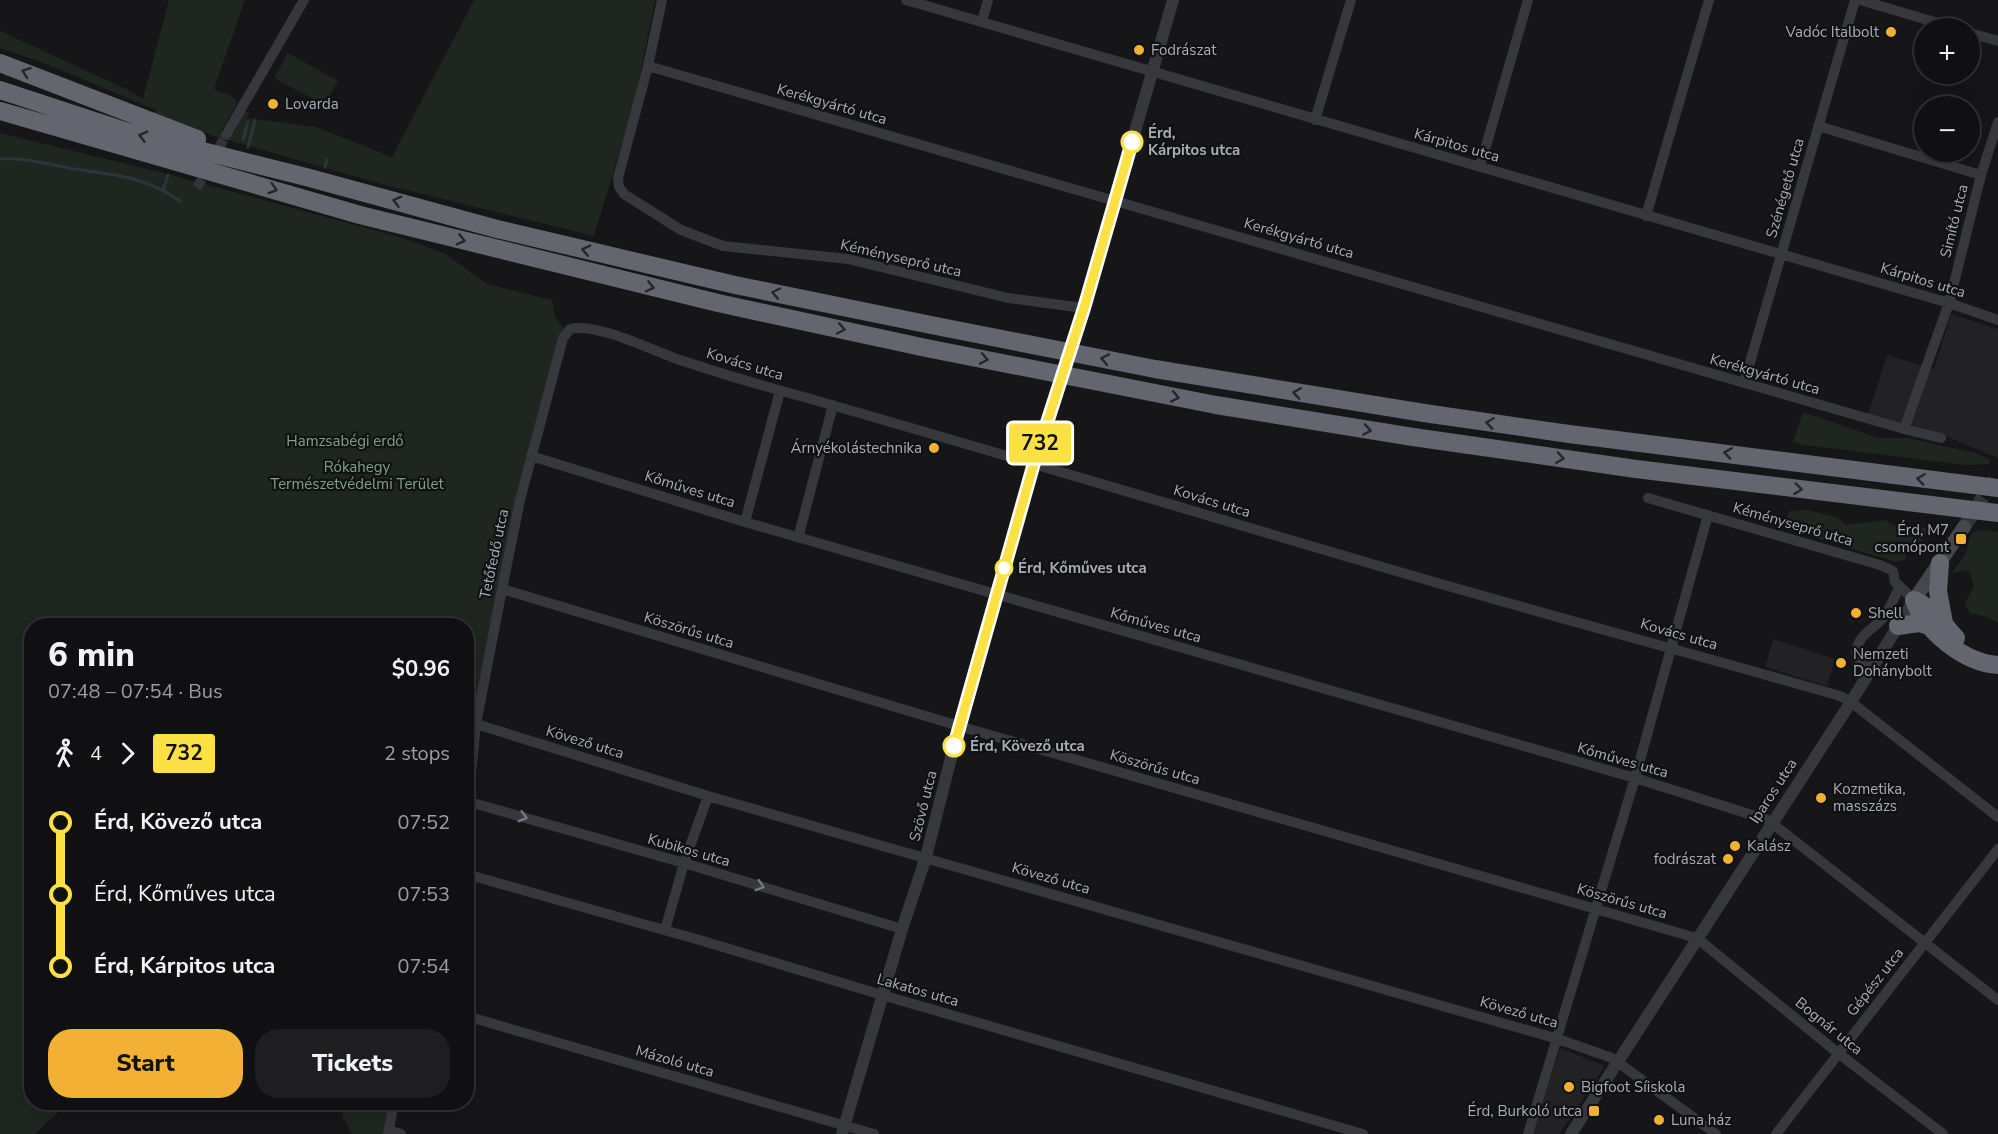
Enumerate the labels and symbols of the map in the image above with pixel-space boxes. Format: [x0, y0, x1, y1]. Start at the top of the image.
place label: Vadóc Italbolt [1785, 22, 1880, 42]
marker: Vadóc Italbolt [1884, 25, 1898, 39]
place label: Fodrászat [1151, 40, 1217, 60]
marker: Fodrászat [1132, 43, 1146, 57]
one-way arrow [21, 67, 32, 79]
street label: Kerékgyártó utca [775, 79, 889, 129]
place label: Lovarda [285, 94, 339, 114]
marker: Lovarda [266, 97, 280, 111]
place label: Érd, Kárpitos utca [1148, 123, 1240, 160]
street label: Kárpitos utca [1412, 123, 1502, 167]
one-way arrow [139, 131, 149, 144]
marker: Érd, Kárpitos utca [1121, 131, 1143, 153]
street label: Szénégető utca [1761, 136, 1809, 240]
one-way arrow [267, 182, 278, 194]
street label: Simító utca [1935, 182, 1973, 260]
one-way arrow [392, 196, 402, 209]
street label: Kerékgyártó utca [1242, 213, 1356, 263]
one-way arrow [456, 233, 466, 246]
street label: Kéményseprő utca [838, 234, 964, 282]
one-way arrow [581, 244, 591, 257]
street label: Kárpitos utca [1878, 258, 1968, 302]
one-way arrow [645, 279, 655, 292]
one-way arrow [771, 287, 781, 300]
one-way arrow [835, 322, 845, 335]
street label: Kovács utca [704, 343, 786, 385]
street label: Kerékgyártó utca [1708, 349, 1822, 399]
one-way arrow [978, 352, 988, 365]
one-way arrow [1101, 353, 1111, 366]
one-way arrow [1293, 388, 1302, 400]
one-way arrow [1170, 390, 1180, 403]
one-way arrow [1485, 417, 1495, 429]
one-way arrow [1363, 423, 1372, 435]
line badge: 732 [1006, 424, 1074, 462]
park label: Hamzsabégi erdő [286, 431, 404, 451]
place label: Árnyékolástechnika [790, 438, 922, 458]
marker: Árnyékolástechnika [927, 441, 941, 455]
one-way arrow [1723, 447, 1733, 460]
one-way arrow [1556, 451, 1565, 463]
park label: Rókahegy Természetvédelmi Terület [270, 457, 444, 494]
street label: Kőműves utca [642, 466, 738, 512]
one-way arrow [1917, 473, 1926, 485]
street label: Kovács utca [1171, 480, 1253, 522]
one-way arrow [1793, 482, 1802, 495]
street label: Kéményseprő utca [1731, 497, 1855, 551]
street label: Tetőfedő utca [475, 507, 513, 601]
place label: Érd, M7 csomópont [1874, 520, 1950, 557]
marker: Érd, M7 csomópont [1954, 532, 1968, 546]
place label: Érd, Kőműves utca [1018, 558, 1147, 578]
marker: Érd, Kőműves utca [995, 559, 1013, 577]
street label: Kőműves utca [1108, 602, 1204, 648]
place label: Shell [1868, 603, 1903, 623]
marker: Shell [1849, 606, 1863, 620]
street label: Köszörűs utca [642, 607, 736, 653]
street label: Kovács utca [1638, 613, 1720, 655]
place label: Nemzeti Dohánybolt [1853, 644, 1932, 681]
marker: Nemzeti Dohánybolt [1834, 656, 1848, 670]
street label: Kövező utca [544, 721, 626, 763]
marker: Érd, Kövező utca [943, 735, 965, 757]
place label: Érd, Kövező utca [970, 736, 1085, 756]
street label: Kőműves utca [1575, 737, 1671, 783]
street label: Köszörűs utca [1107, 745, 1203, 789]
street label: Iparos utca [1745, 755, 1801, 827]
street label: Szövő utca [905, 768, 941, 844]
place label: Kozmetika, masszázs [1833, 779, 1906, 816]
marker: Kozmetika, masszázs [1814, 791, 1828, 805]
one-way arrow [518, 810, 528, 823]
street label: Kubikos utca [645, 829, 733, 871]
place label: Kalász [1747, 836, 1791, 856]
marker: Kalász [1728, 839, 1742, 853]
place label: fodrászat [1654, 849, 1717, 869]
marker: fodrászat [1721, 852, 1735, 866]
street label: Kövező utca [1010, 857, 1092, 899]
one-way arrow [754, 879, 765, 891]
street label: Köszörűs utca [1574, 879, 1670, 923]
street label: Gépész utca [1842, 944, 1908, 1020]
street label: Lakatos utca [875, 969, 961, 1011]
street label: Kövező utca [1478, 991, 1560, 1033]
street label: Bognár utca [1791, 993, 1867, 1059]
street label: Mázoló utca [633, 1040, 717, 1082]
place label: Bigfoot Síiskola [1581, 1077, 1686, 1097]
marker: Bigfoot Síiskola [1562, 1080, 1576, 1094]
place label: Érd, Burkoló utca [1467, 1101, 1582, 1121]
marker: Érd, Burkoló utca [1587, 1104, 1601, 1118]
place label: Luna ház [1671, 1110, 1731, 1130]
marker: Luna ház [1652, 1113, 1666, 1127]

